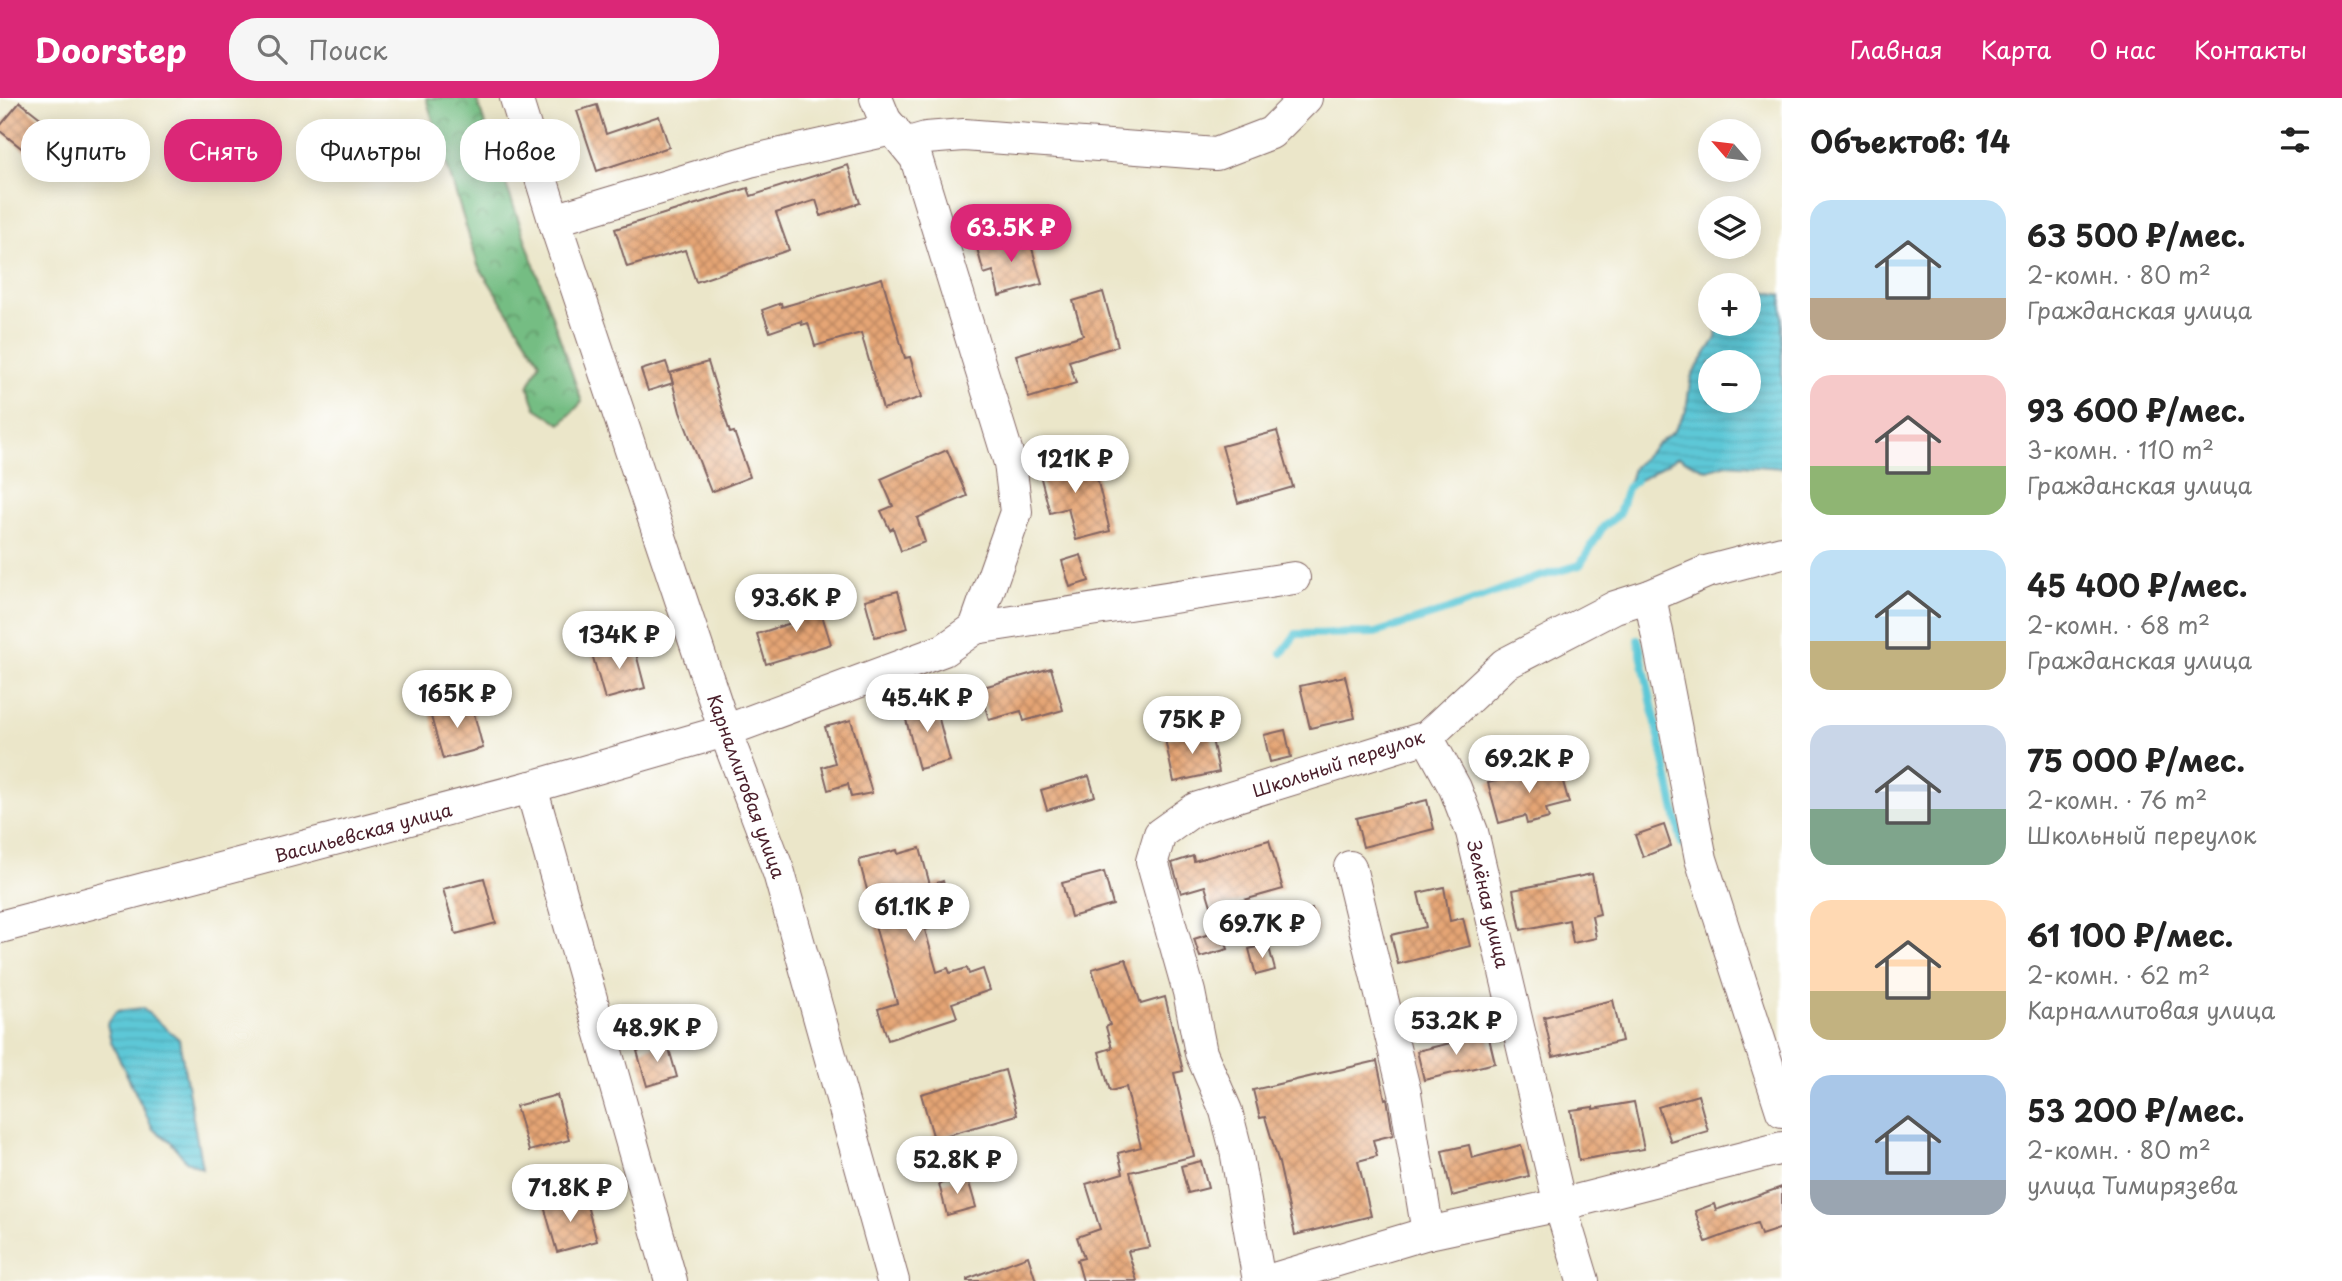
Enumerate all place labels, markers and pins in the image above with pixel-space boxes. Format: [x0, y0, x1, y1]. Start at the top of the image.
pin: 63.5K ₽ [946, 204, 1076, 264]
pin: 121K ₽ [1018, 436, 1132, 495]
pin: 93.6K ₽ [731, 574, 861, 634]
pin: 134K ₽ [562, 612, 676, 671]
pin: 165K ₽ [400, 670, 514, 730]
pin: 45.4K ₽ [862, 674, 992, 734]
pin: 75K ₽ [1143, 696, 1241, 756]
pin: 69.2K ₽ [1464, 736, 1594, 795]
pin: 61.1K ₽ [849, 884, 979, 943]
pin: 69.7K ₽ [1197, 900, 1327, 960]
pin: 53.2K ₽ [1391, 998, 1521, 1057]
pin: 48.9K ₽ [592, 1004, 722, 1064]
pin: 52.8K ₽ [892, 1136, 1022, 1196]
pin: 71.8K ₽ [505, 1164, 635, 1224]

